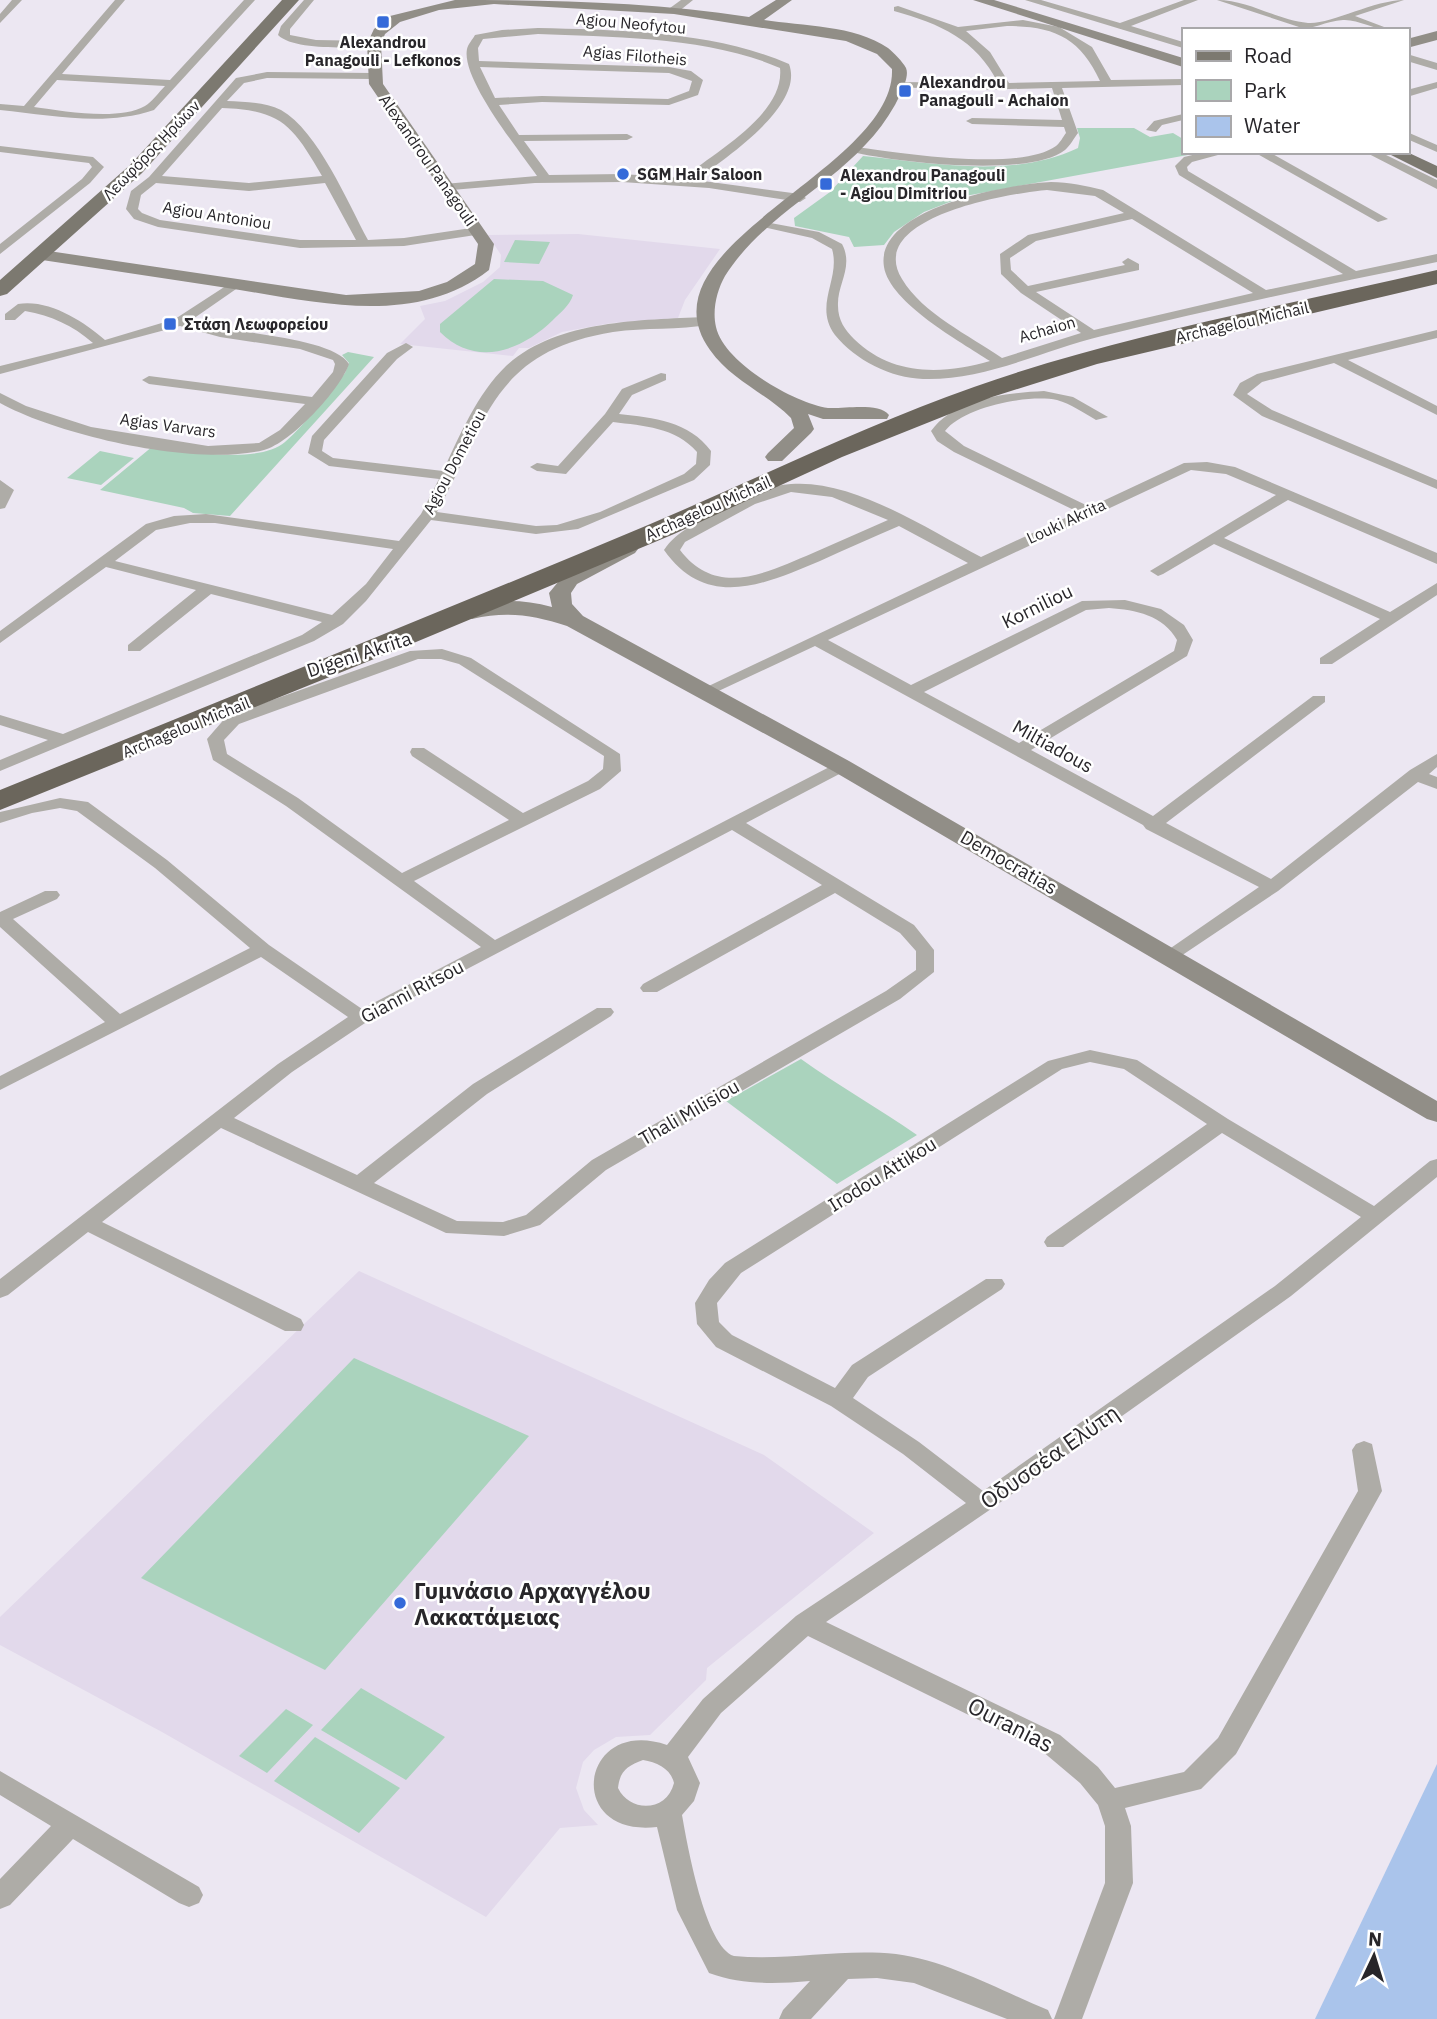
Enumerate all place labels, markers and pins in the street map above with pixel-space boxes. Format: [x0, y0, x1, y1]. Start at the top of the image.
marker: Alexandrou Panagouli - Lefkonos [375, 14, 391, 30]
place label: Alexandrou Panagouli - Lefkonos [305, 32, 461, 70]
place label: Alexandrou Panagouli - Achaion [919, 72, 1069, 110]
marker: Alexandrou Panagouli - Achaion [897, 83, 913, 99]
place label: SGM Hair Saloon [637, 164, 762, 184]
place label: Alexandrou Panagouli - Agiou Dimitriou [840, 165, 1005, 203]
marker: SGM Hair Saloon [615, 166, 631, 182]
marker: Alexandrou Panagouli - Agiou Dimitriou [818, 176, 834, 192]
place label: Στάση Λεωφορείου [184, 314, 328, 334]
marker: Στάση Λεωφορείου [162, 316, 178, 332]
place label: Γυμνάσιο Αρχαγγέλου Λακατάμειας [414, 1575, 651, 1631]
marker: Γυμνάσιο Αρχαγγέλου Λακατάμειας [392, 1595, 408, 1611]

